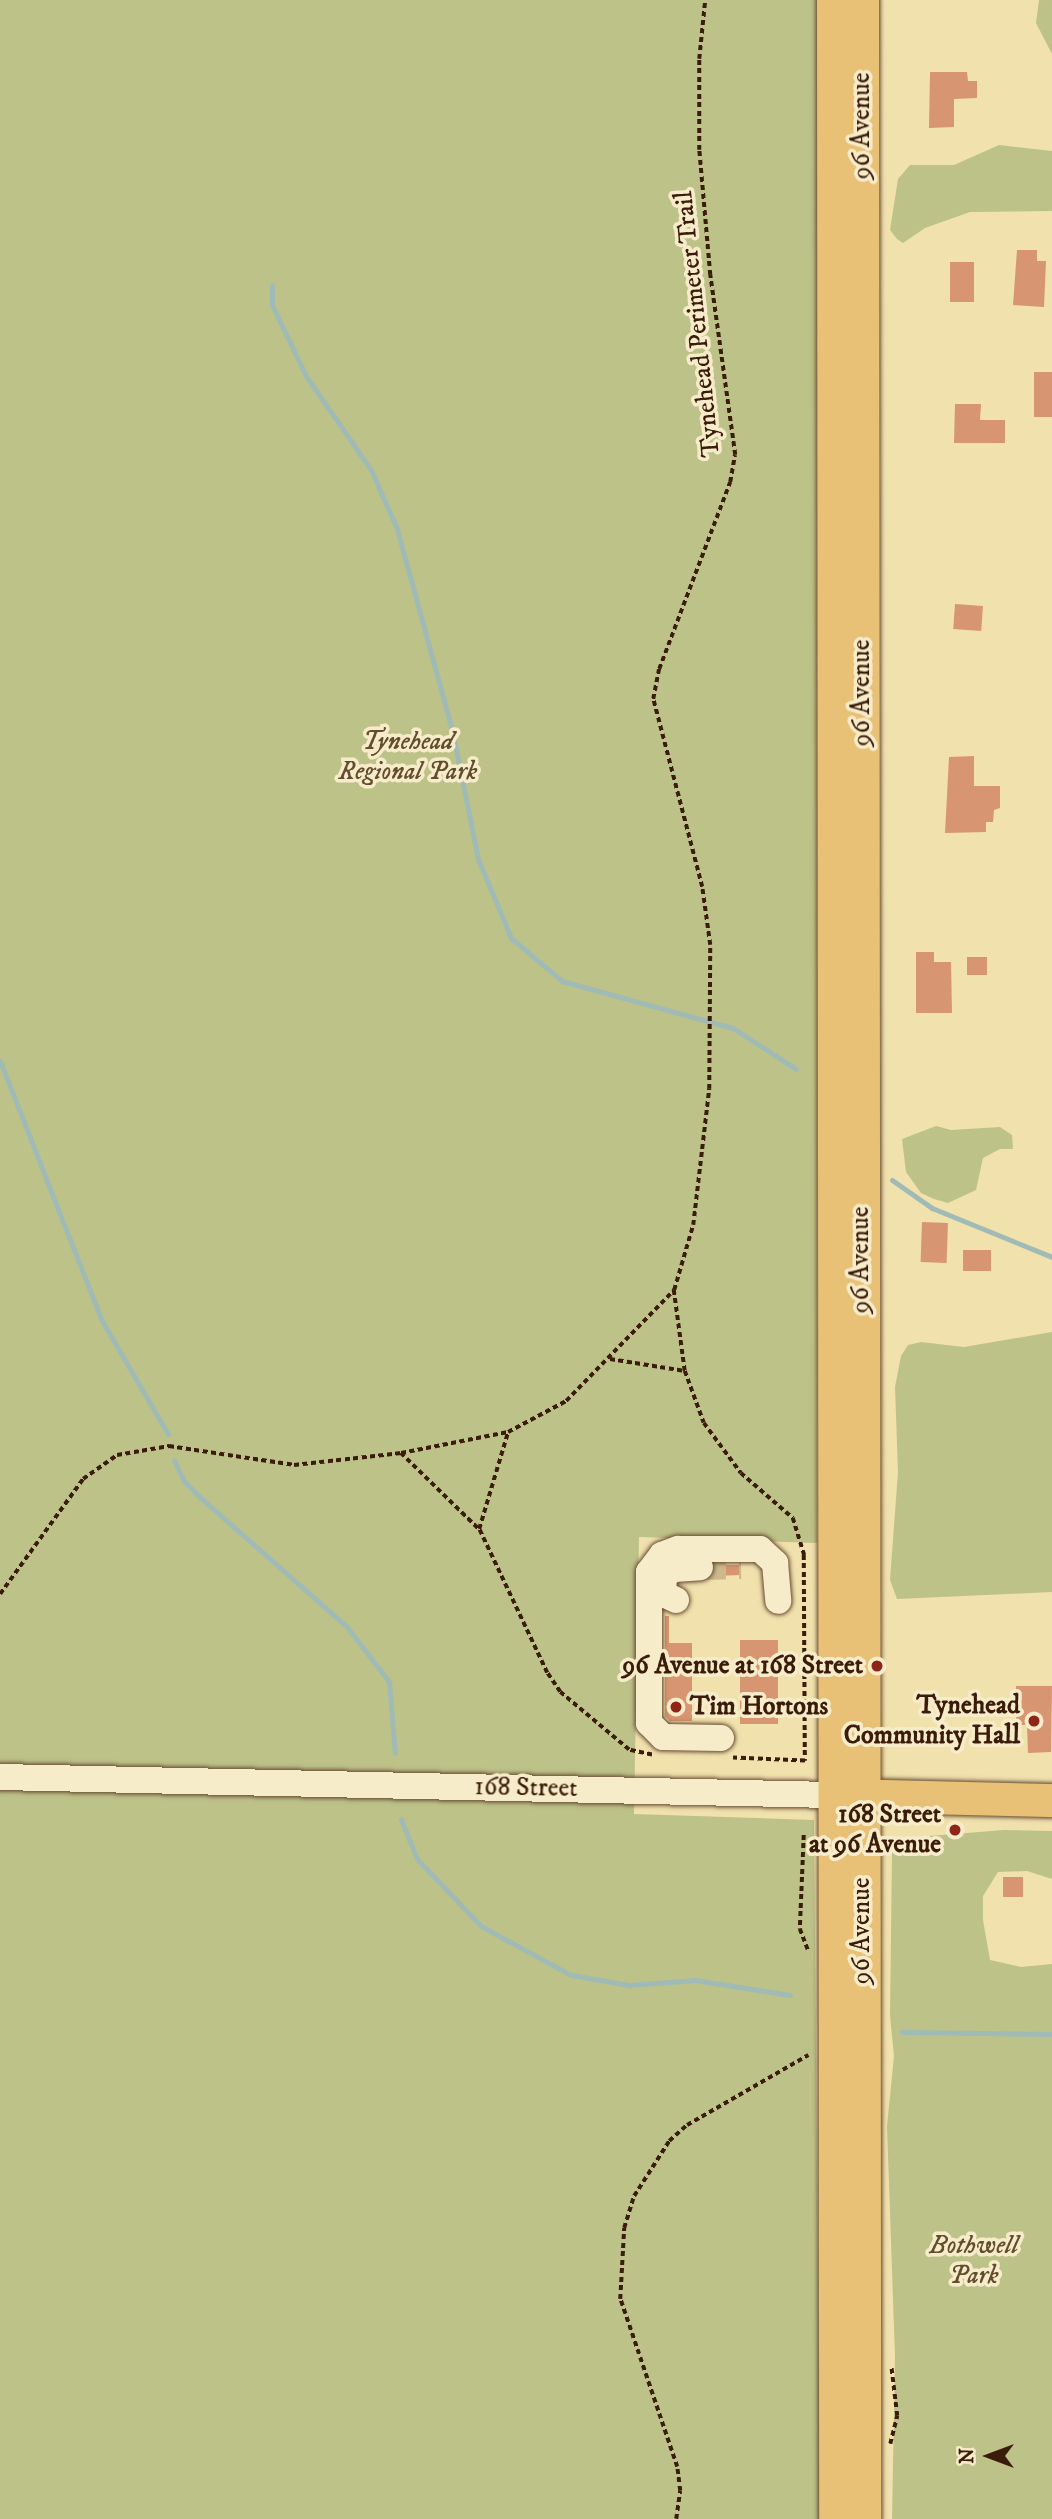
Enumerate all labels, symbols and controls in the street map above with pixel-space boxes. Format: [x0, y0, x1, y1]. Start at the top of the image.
street label: 96 Avenue [846, 72, 878, 180]
street label: Tynehead Perimeter Trail [668, 189, 728, 459]
street label: 96 Avenue [846, 639, 878, 747]
park label: Tynehead Regional Park [339, 726, 477, 788]
street label: 96 Avenue [845, 1206, 877, 1314]
place label: 96 Avenue at 168 Street [622, 1650, 863, 1682]
marker: 96 Avenue at 168 Street [869, 1658, 885, 1674]
place label: Tynehead Community Hall [844, 1690, 1020, 1752]
place label: Tim Hortons [690, 1691, 828, 1723]
marker: Tim Hortons [668, 1699, 684, 1715]
marker: Tynehead Community Hall [1026, 1713, 1042, 1729]
street label: 168 Street [474, 1772, 578, 1804]
place label: 168 Street at 96 Avenue [809, 1799, 941, 1860]
marker: 168 Street at 96 Avenue [947, 1822, 963, 1838]
street label: 96 Avenue [846, 1877, 878, 1985]
park label: Bothwell Park [929, 2230, 1019, 2292]
north arrow [954, 2421, 1024, 2491]
text: N [956, 2448, 979, 2464]

